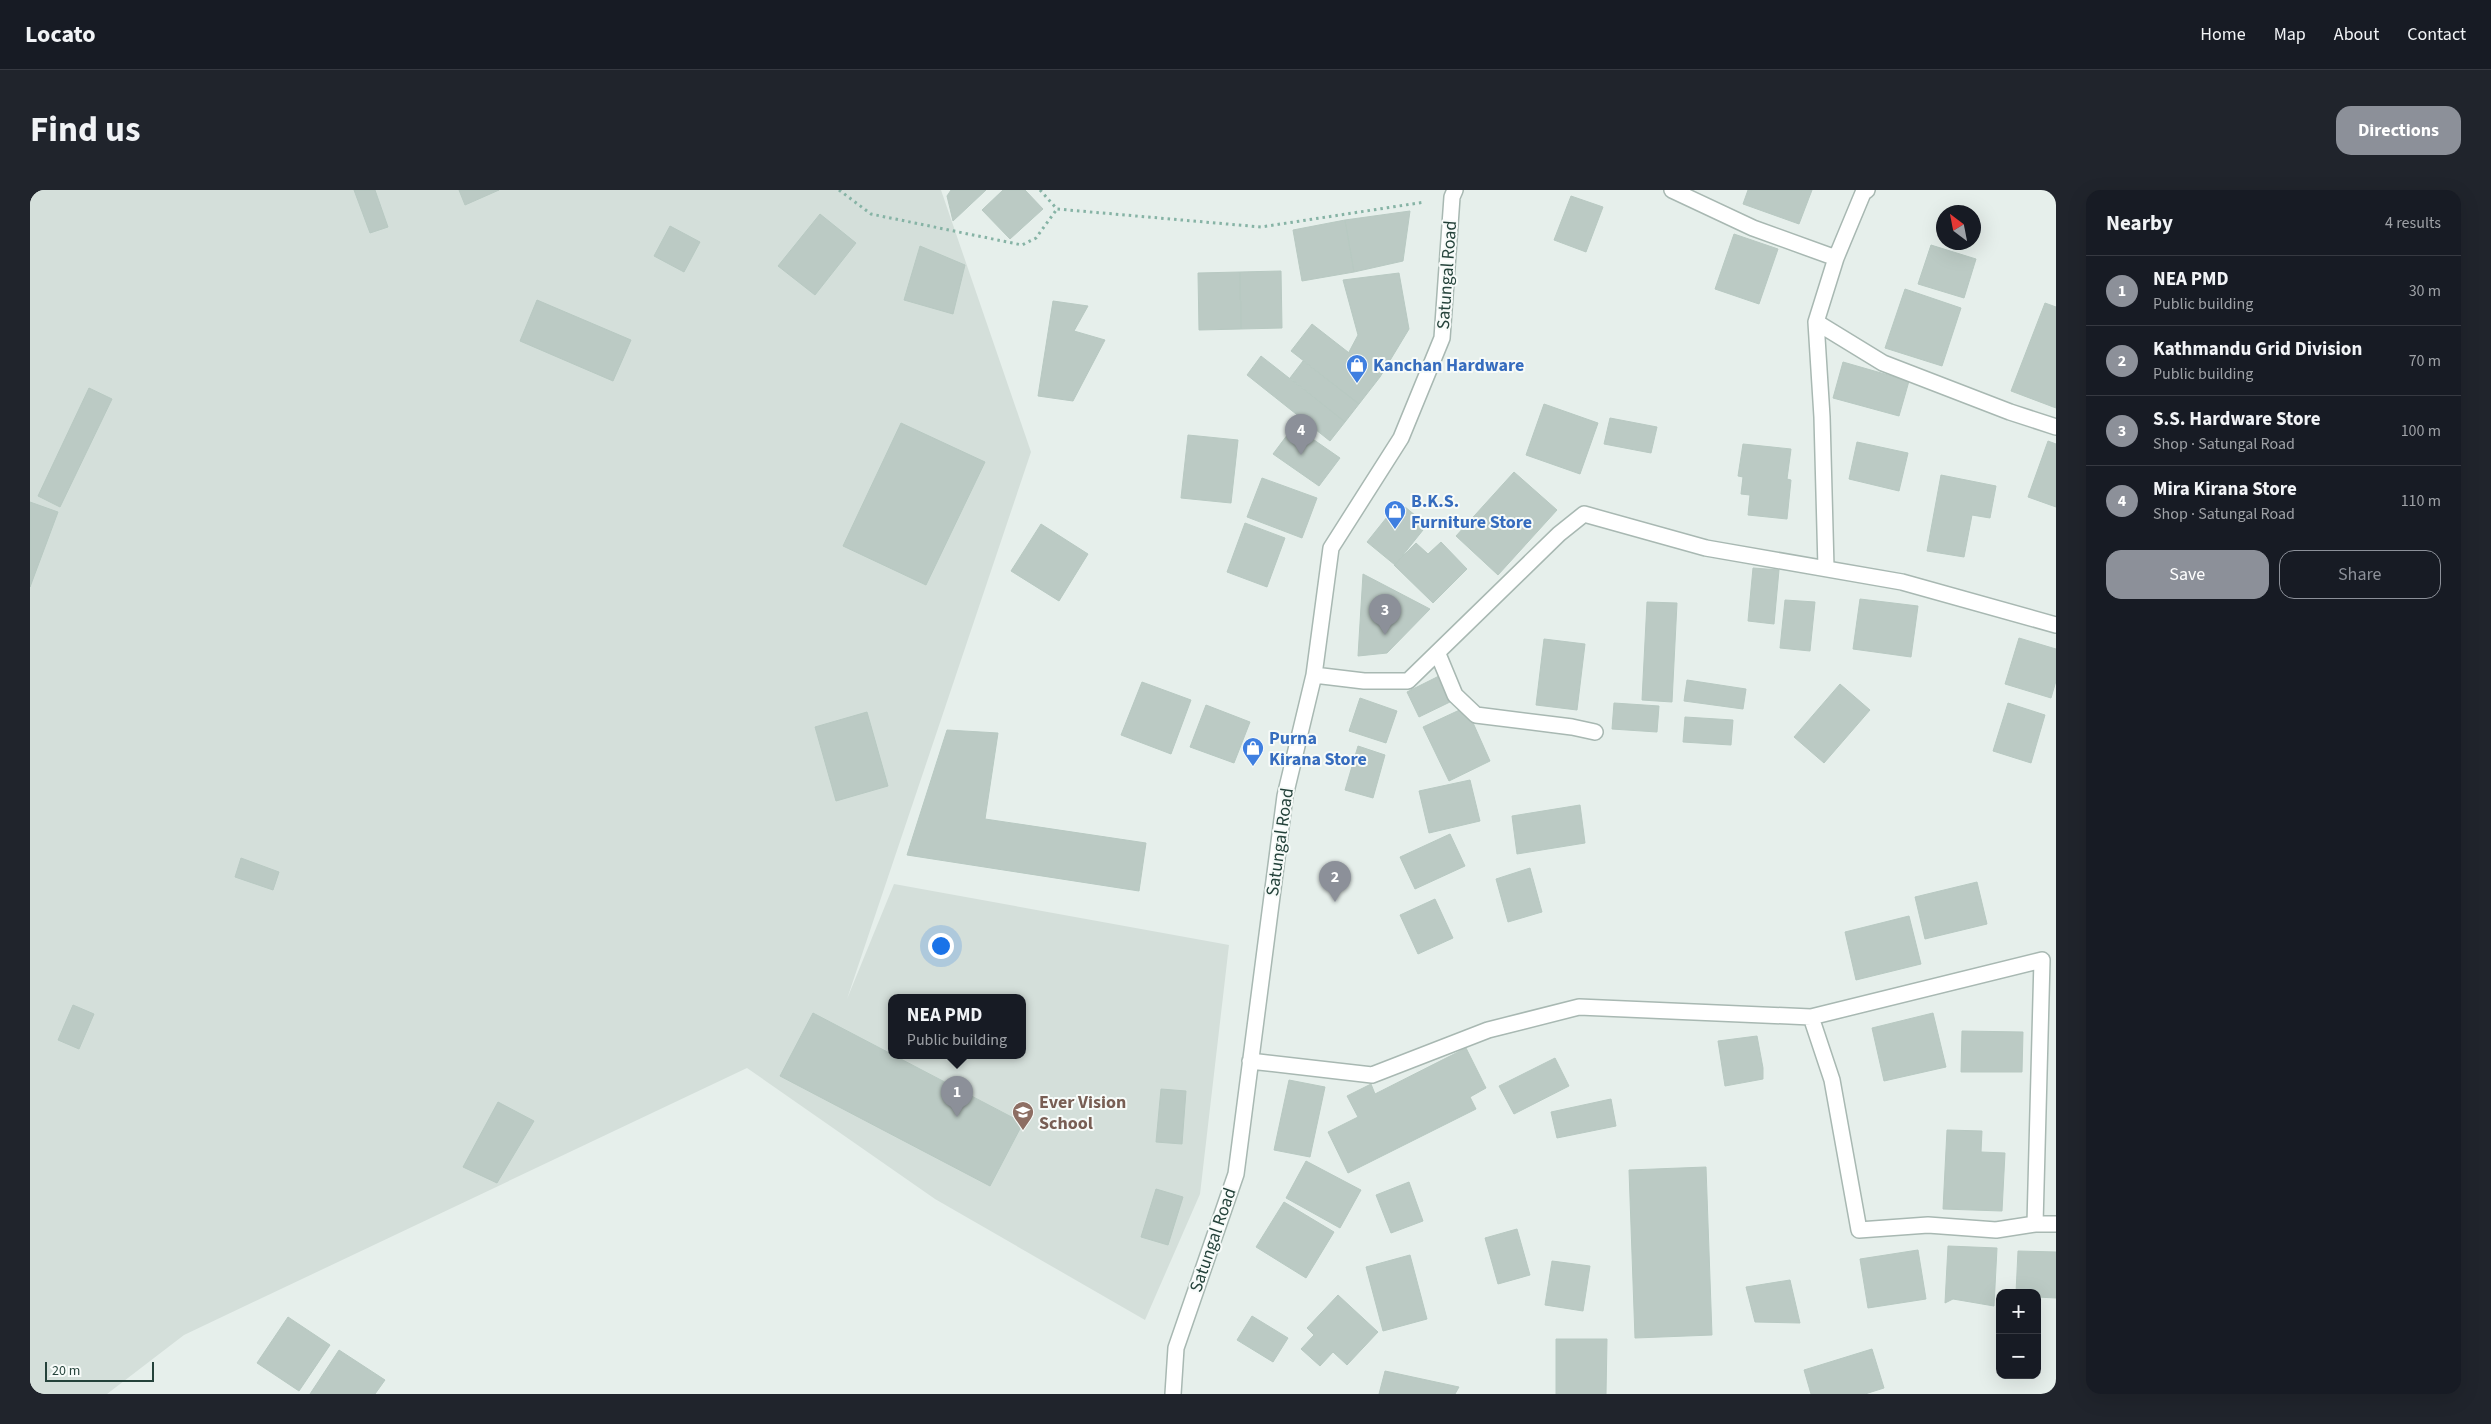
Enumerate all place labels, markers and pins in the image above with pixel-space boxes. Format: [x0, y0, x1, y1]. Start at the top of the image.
shop icon: Kanchan Hardware [1345, 353, 1369, 384]
place label: Kanchan Hardware [1373, 353, 1524, 378]
pin: 4 [1285, 414, 1317, 455]
place label: B.K.S. Furniture Store [1411, 489, 1532, 535]
shop icon: B.K.S. Furniture Store [1383, 499, 1407, 530]
pin: 3 [1369, 594, 1401, 635]
place label: Purna Kirana Store [1269, 726, 1367, 772]
shop icon: Purna Kirana Store [1241, 736, 1265, 767]
pin: 2 [1319, 861, 1351, 902]
pin: 1 [941, 1076, 973, 1117]
place label: Ever Vision School [1039, 1090, 1126, 1136]
school or university icon: Ever Vision School [1011, 1100, 1035, 1131]

